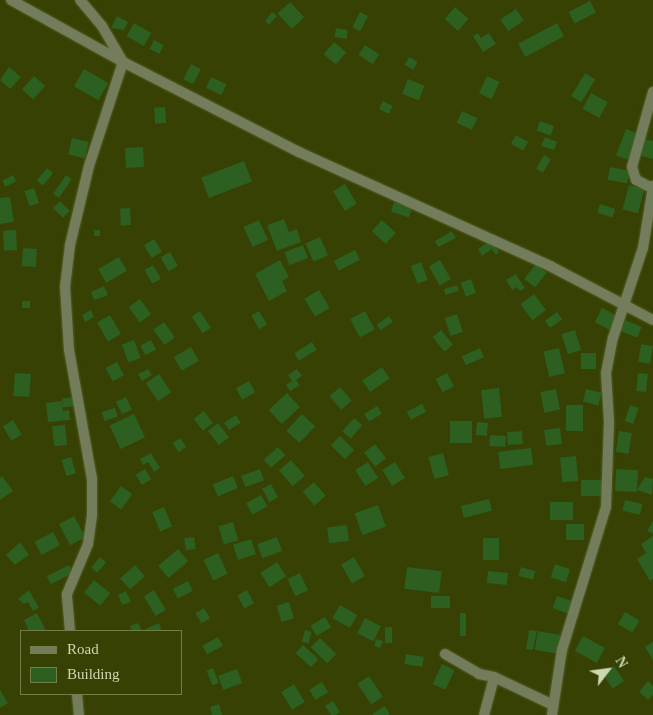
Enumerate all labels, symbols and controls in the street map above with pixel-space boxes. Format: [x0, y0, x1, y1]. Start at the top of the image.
legend [20, 630, 182, 695]
text: Road [67, 641, 99, 657]
north arrow [583, 645, 633, 695]
text: N [612, 654, 630, 670]
text: Building [67, 666, 120, 682]

